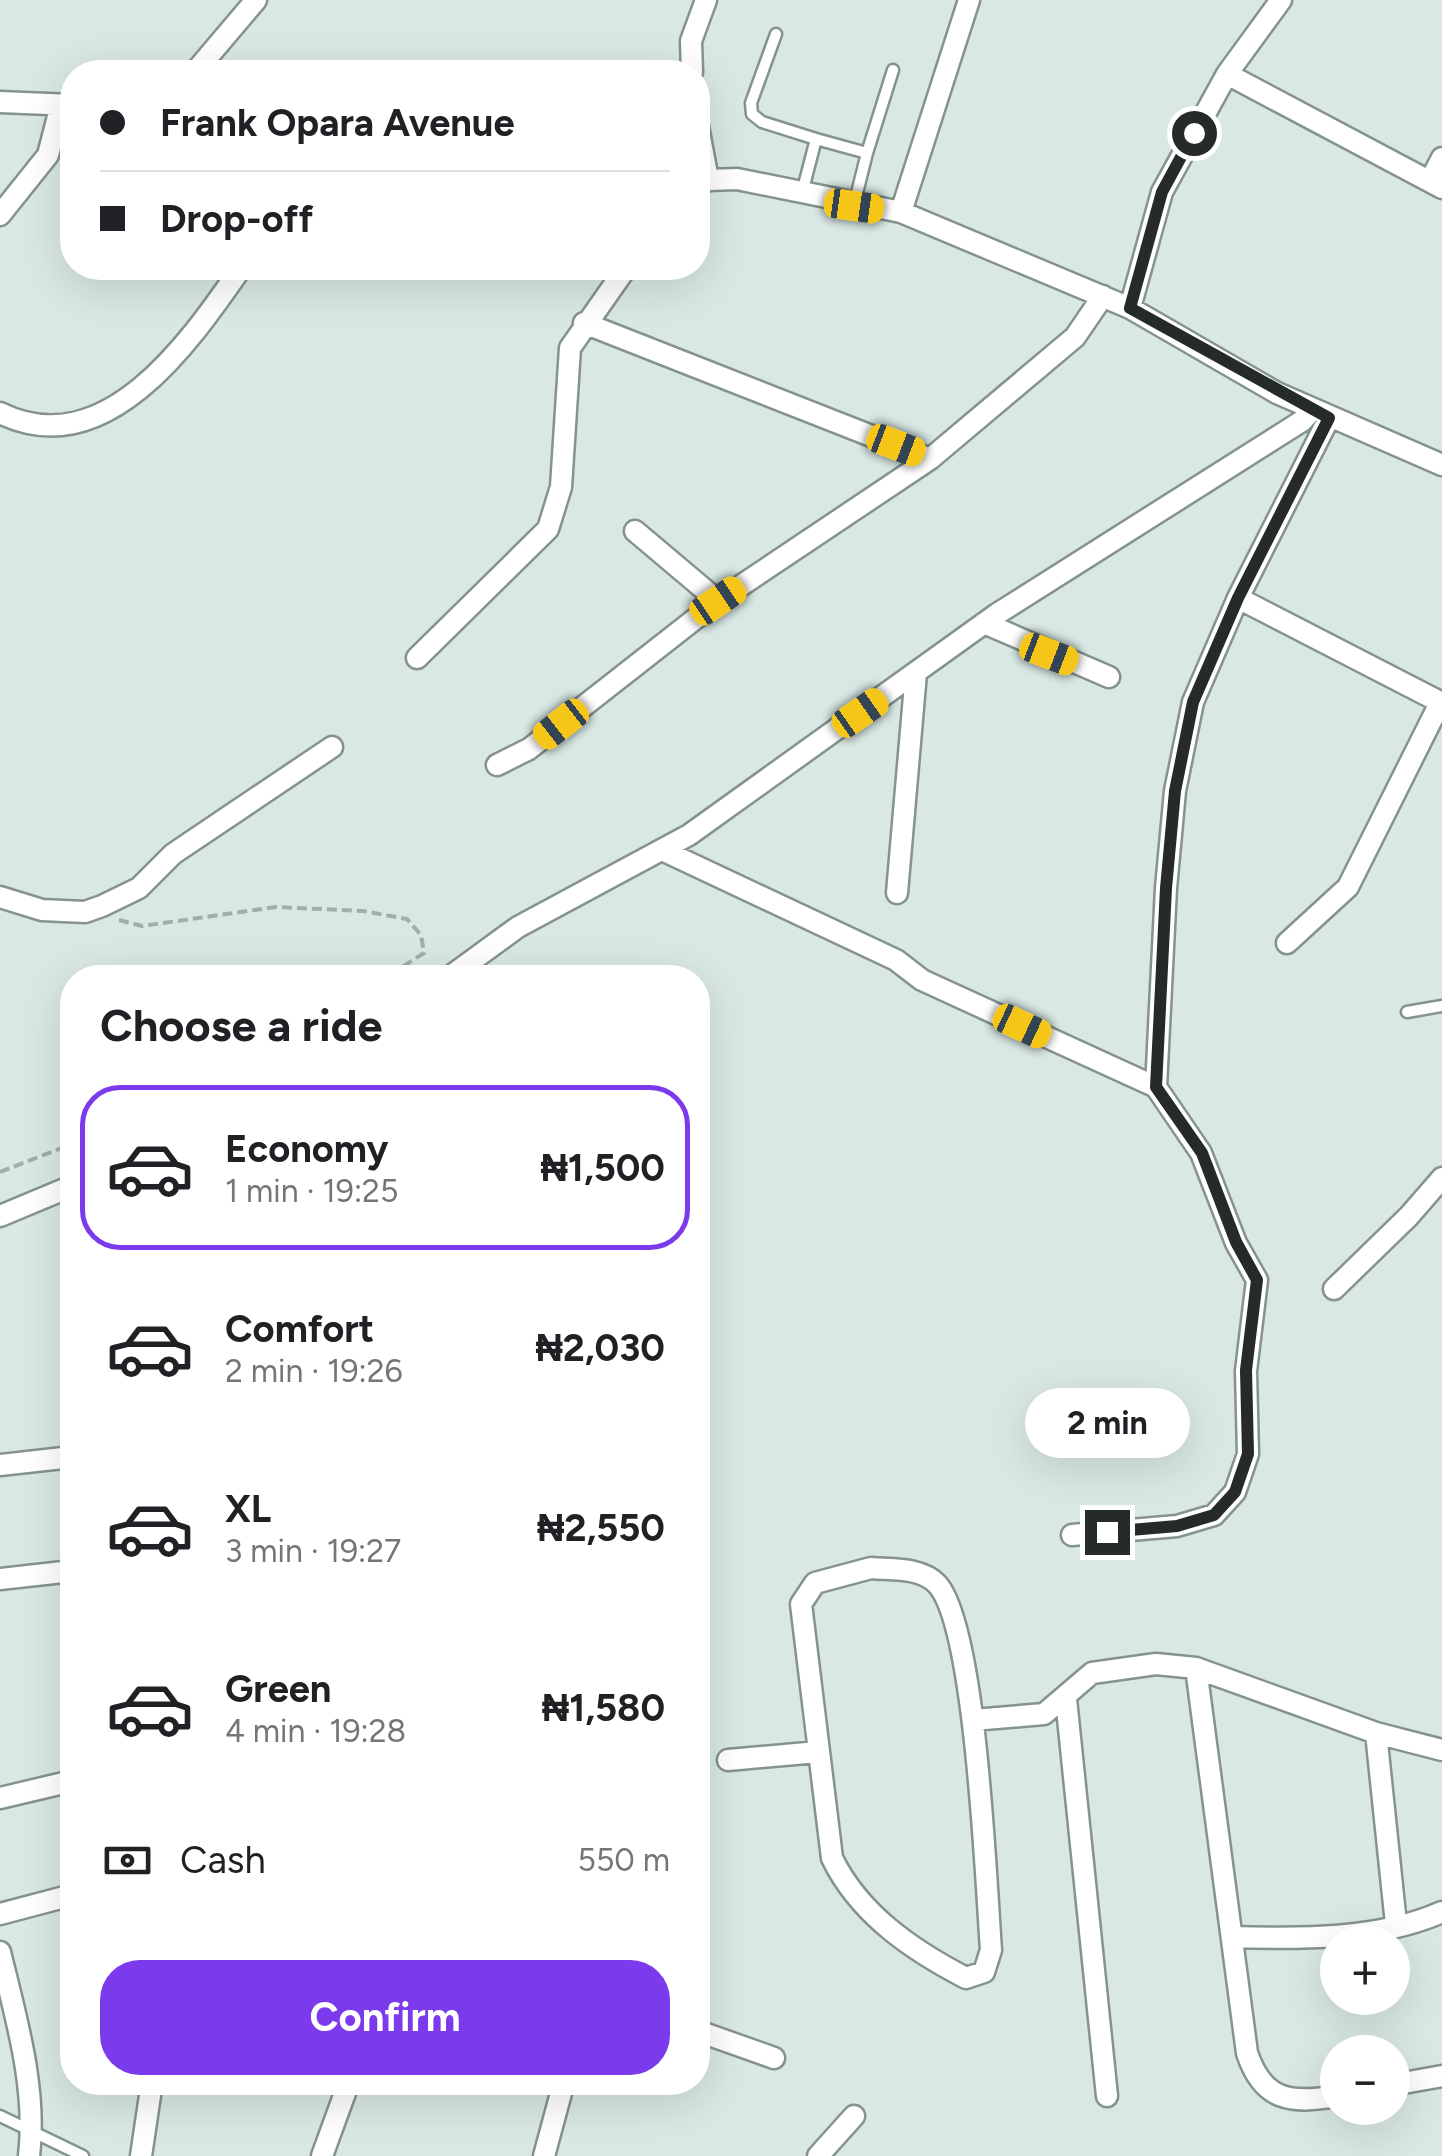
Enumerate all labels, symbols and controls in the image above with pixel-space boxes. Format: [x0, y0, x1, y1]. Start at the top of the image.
text: Frank Opara Avenue [160, 100, 514, 146]
route start [1172, 111, 1217, 156]
car [822, 187, 886, 225]
text: Drop-off [160, 196, 313, 242]
car [863, 420, 929, 470]
car [685, 572, 751, 630]
car [1016, 629, 1082, 679]
car [827, 684, 893, 742]
car [528, 694, 594, 754]
text: Choose a ride [100, 998, 382, 1052]
car [988, 1000, 1056, 1052]
icon: car [105, 1123, 195, 1213]
text: Economy [225, 1126, 388, 1172]
text: ₦1,500 [540, 1145, 665, 1191]
text: 1 min · 19:25 [225, 1172, 398, 1210]
icon: car [105, 1303, 195, 1393]
text: Comfort [225, 1306, 374, 1352]
text: ₦2,030 [535, 1325, 665, 1371]
text: 2 min · 19:26 [225, 1352, 403, 1390]
callout: 2 min [1024, 1387, 1190, 1457]
text: 2 min [1067, 1404, 1148, 1442]
icon: car [105, 1483, 195, 1573]
text: XL [225, 1486, 271, 1532]
text: ₦2,550 [537, 1505, 665, 1551]
route end [1085, 1510, 1130, 1555]
text: 3 min · 19:27 [225, 1532, 401, 1570]
icon: car [105, 1663, 195, 1753]
text: Green [225, 1666, 331, 1712]
text: ₦1,580 [542, 1685, 665, 1731]
text: 4 min · 19:28 [225, 1712, 406, 1750]
icon: cash [100, 1833, 155, 1888]
text: Cash [180, 1837, 266, 1883]
text: 550 m [578, 1841, 670, 1879]
map controls [1320, 1925, 1410, 2125]
button: + [1320, 1925, 1410, 2015]
button: Confirm [100, 1960, 670, 2075]
button: − [1320, 2035, 1410, 2125]

